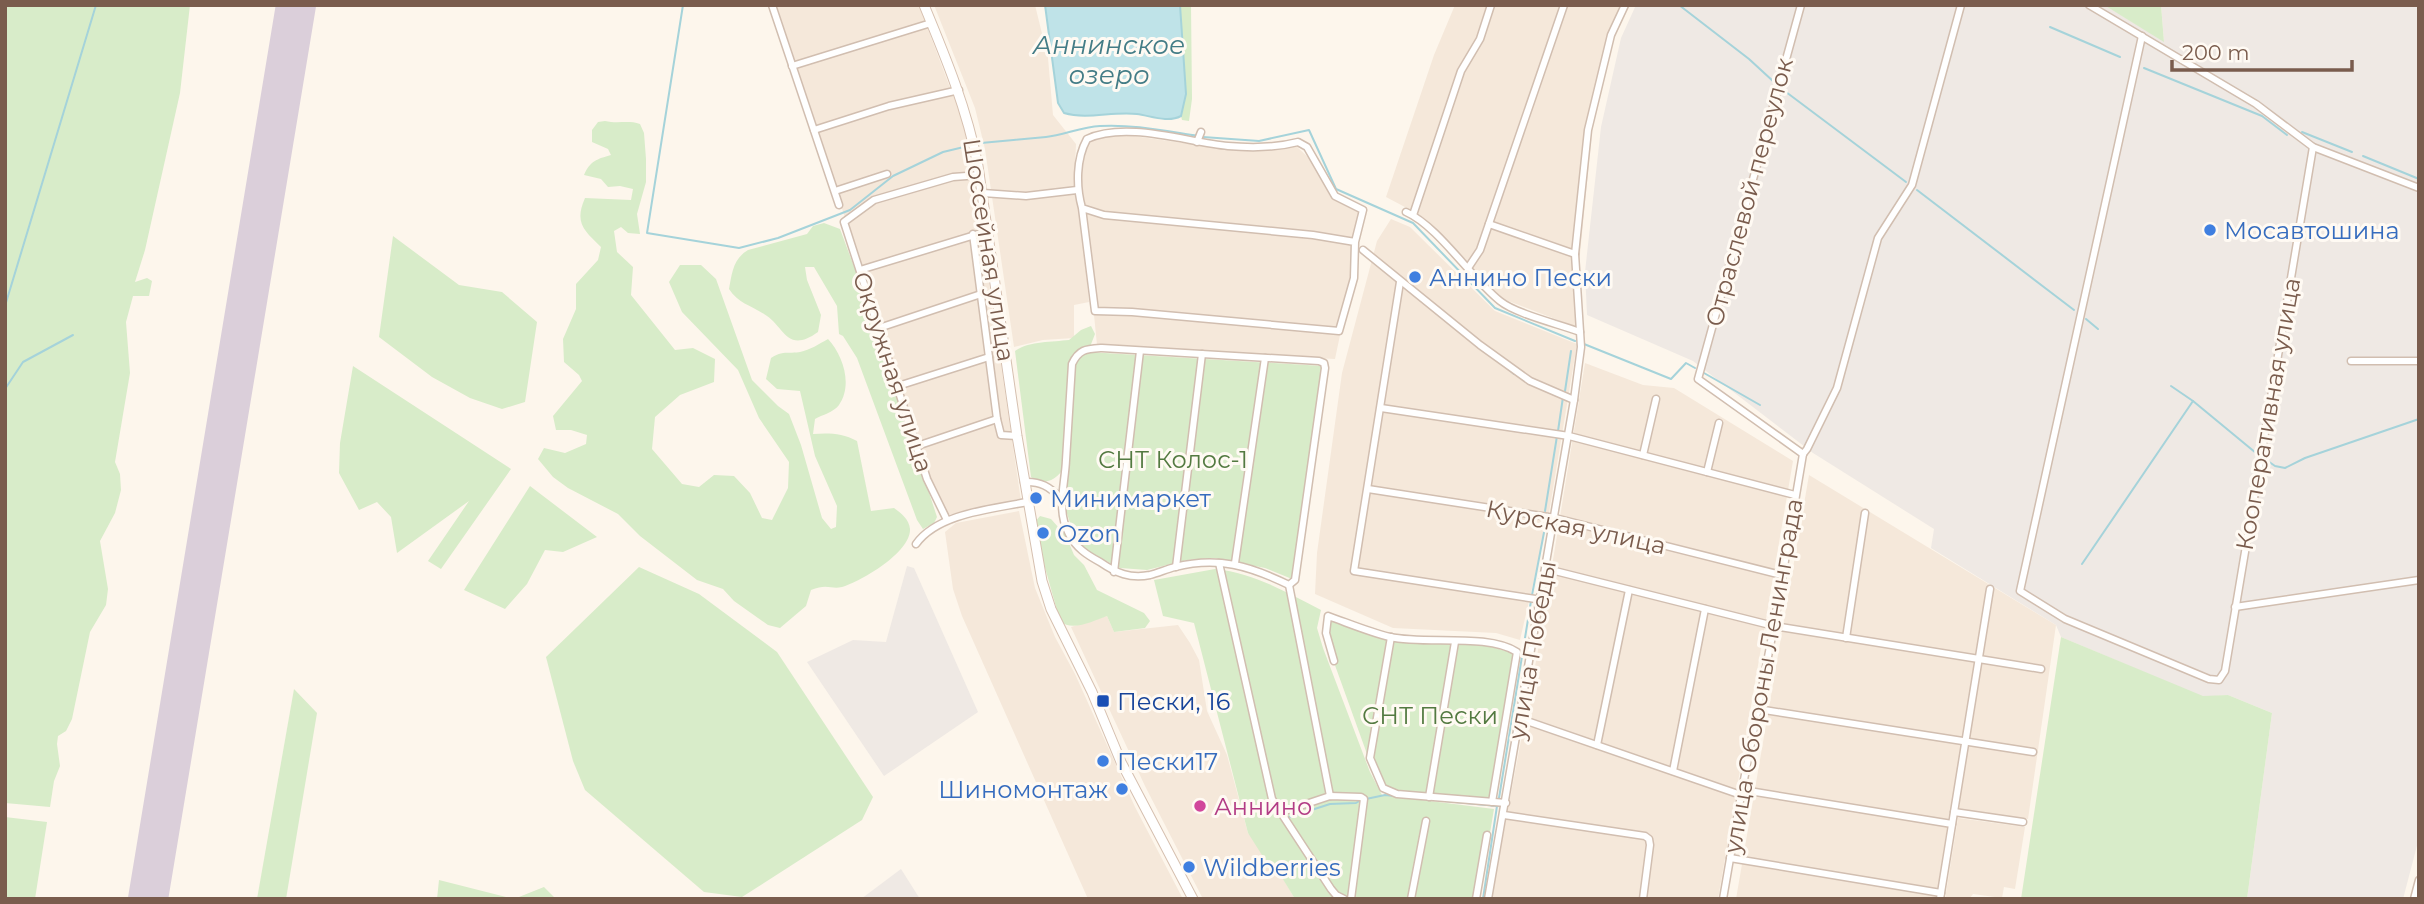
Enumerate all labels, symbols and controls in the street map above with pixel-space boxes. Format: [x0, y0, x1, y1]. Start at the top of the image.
scale bar [2172, 28, 2352, 72]
water label: Аннинское озеро [1032, 29, 1185, 91]
text: 200 m [2182, 40, 2249, 65]
street label: Отраслевой переулок [1699, 55, 1799, 329]
street label: Шоссейная улица [957, 136, 1021, 364]
place label: Мосавтошина [2224, 216, 2400, 245]
marker: Мосавтошина [2202, 222, 2218, 238]
place label: Аннино Пески [1429, 263, 1612, 292]
street label: Окружная улица [847, 268, 939, 476]
marker: Аннино Пески [1407, 269, 1423, 285]
street label: Кооперативная улица [2230, 275, 2306, 553]
park label: СНТ Колос-1 [1098, 445, 1248, 474]
place label: Минимаркет [1050, 484, 1212, 513]
marker: Минимаркет [1028, 490, 1044, 506]
street label: Курская улица [1483, 494, 1669, 560]
street label: улица Обороны Ленинграда [1717, 496, 1809, 857]
place label: Ozon [1057, 519, 1120, 548]
marker: Ozon [1035, 525, 1051, 541]
street label: улица Победы [1502, 558, 1562, 743]
place label: Пески, 16 [1117, 687, 1230, 716]
marker: Пески, 16 [1095, 693, 1111, 709]
park label: СНТ Пески [1362, 701, 1498, 730]
place label: Пески17 [1117, 747, 1218, 776]
marker: Пески17 [1095, 753, 1111, 769]
place label: Шиномонтаж [938, 775, 1108, 804]
marker: Шиномонтаж [1114, 781, 1130, 797]
place label: Аннино [1214, 792, 1312, 821]
marker: Аннино [1192, 798, 1208, 814]
place label: Wildberries [1203, 853, 1341, 882]
marker: Wildberries [1181, 859, 1197, 875]

